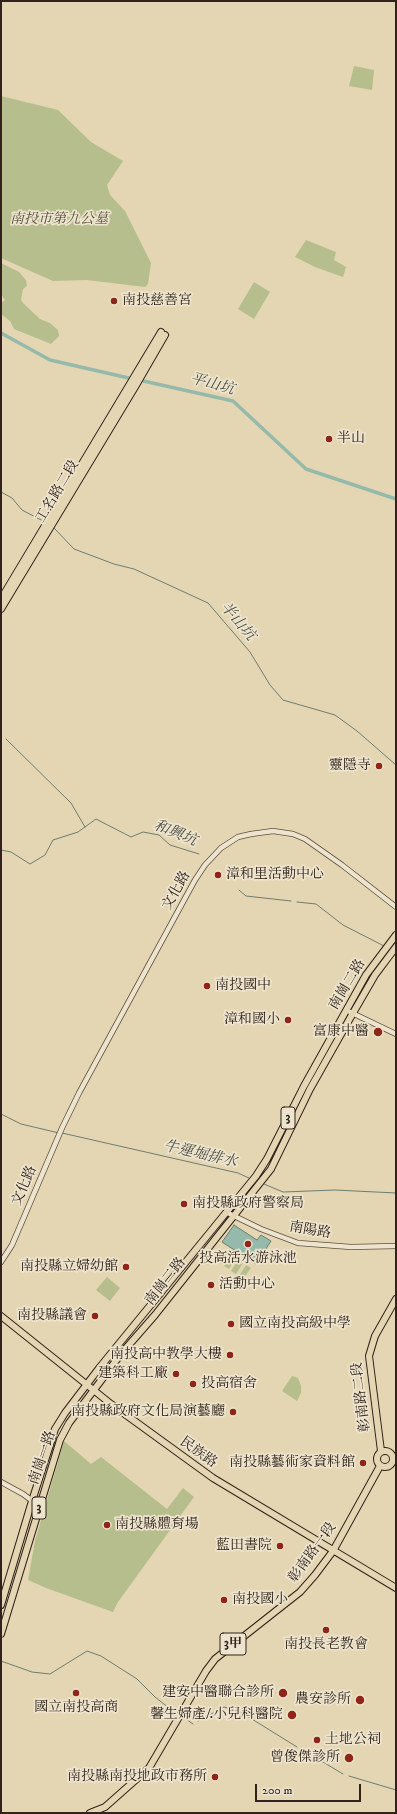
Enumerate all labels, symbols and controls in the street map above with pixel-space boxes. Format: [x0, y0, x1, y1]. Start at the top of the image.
park label: 南投市第九公墓 [10, 212, 108, 228]
place label: 南投慈善宮 [122, 293, 192, 309]
marker: 南投慈善宮 [109, 296, 119, 306]
water label: 平山坑 [188, 370, 236, 400]
place label: 半山 [337, 431, 365, 447]
marker: 半山 [324, 434, 334, 444]
street label: 工名路二段 [33, 458, 83, 526]
water label: 半山坑 [215, 599, 259, 645]
place label: 靈隱寺 [329, 758, 371, 774]
marker: 靈隱寺 [374, 761, 384, 771]
water label: 和興坑 [151, 817, 199, 851]
place label: 漳和里活動中心 [226, 867, 324, 883]
street label: 文化路 [159, 869, 195, 913]
marker: 漳和里活動中心 [213, 870, 223, 880]
street label: 南崗二路 [326, 957, 370, 1013]
place label: 南投國中 [215, 978, 271, 994]
marker: 南投國中 [202, 981, 212, 991]
place label: 漳和國小 [224, 1012, 280, 1028]
marker: 漳和國小 [283, 1015, 293, 1025]
place label: 富康中醫 [313, 1024, 369, 1040]
marker: 富康中醫 [372, 1026, 384, 1038]
road number: 3 [281, 1107, 295, 1129]
water label: 牛運堀排水 [161, 1138, 239, 1172]
street label: 文化路 [9, 1163, 41, 1209]
place label: 南投縣政府警察局 [192, 1196, 304, 1212]
marker: 南投縣政府警察局 [179, 1199, 189, 1209]
street label: 南陽路 [288, 1219, 332, 1243]
marker: 投高活水游泳池 [243, 1239, 253, 1249]
place label: 投高活水游泳池 [199, 1251, 297, 1267]
street label: 南崗二路 [142, 1255, 190, 1309]
place label: 南投縣立婦幼館 [20, 1259, 118, 1275]
marker: 南投縣立婦幼館 [121, 1262, 131, 1272]
place label: 活動中心 [219, 1277, 275, 1293]
marker: 活動中心 [206, 1280, 216, 1290]
place label: 南投縣議會 [17, 1308, 87, 1324]
marker: 南投縣議會 [90, 1311, 100, 1321]
place label: 國立南投高級中學 [239, 1316, 351, 1332]
marker: 國立南投高級中學 [226, 1319, 236, 1329]
place label: 南投高中教學大樓 [110, 1347, 222, 1363]
marker: 南投高中教學大樓 [225, 1350, 235, 1360]
street label: 彰南路二段 [349, 1361, 375, 1433]
place label: 建築科工廠 [98, 1366, 168, 1382]
marker: 建築科工廠 [171, 1369, 181, 1379]
place label: 投高宿舍 [201, 1376, 257, 1392]
marker: 投高宿舍 [188, 1379, 198, 1389]
place label: 南投縣政府文化局演藝廳 [71, 1404, 225, 1420]
marker: 南投縣政府文化局演藝廳 [228, 1407, 238, 1417]
street label: 南崗一路 [26, 1429, 60, 1487]
street label: 民族路 [176, 1434, 220, 1472]
place label: 南投縣藝術家資料館 [229, 1455, 355, 1471]
marker: 南投縣藝術家資料館 [358, 1458, 368, 1468]
road number: 3 [32, 1497, 46, 1519]
place label: 南投縣體育場 [115, 1517, 199, 1533]
marker: 南投縣體育場 [102, 1520, 112, 1530]
street label: 彰南路一段 [286, 1520, 340, 1586]
place label: 藍田書院 [216, 1538, 272, 1554]
marker: 藍田書院 [275, 1541, 285, 1551]
place label: 南投國小 [232, 1592, 288, 1608]
marker: 南投國小 [219, 1595, 229, 1605]
marker: 南投長老教會 [321, 1625, 331, 1635]
road number: 3甲 [220, 1633, 246, 1655]
place label: 南投長老教會 [284, 1637, 368, 1653]
place label: 建安中醫聯合診所 [162, 1685, 274, 1701]
marker: 建安中醫聯合診所 [277, 1687, 289, 1699]
marker: 國立南投高商 [71, 1688, 81, 1698]
place label: 農安診所 [295, 1692, 351, 1708]
marker: 農安診所 [354, 1694, 366, 1706]
place label: 國立南投高商 [34, 1700, 118, 1716]
place label: 馨生婦產/.小兒科醫院 [150, 1707, 283, 1723]
marker: 馨生婦產/.小兒科醫院 [286, 1709, 298, 1721]
place label: 土地公祠 [325, 1732, 381, 1748]
marker: 土地公祠 [312, 1735, 322, 1745]
place label: 曾俊傑診所 [270, 1750, 340, 1766]
marker: 曾俊傑診所 [343, 1752, 355, 1764]
place label: 南投縣南投地政市務所 [67, 1769, 207, 1785]
marker: 南投縣南投地政市務所 [210, 1772, 220, 1782]
scale bar [257, 1776, 363, 1802]
text: 200 m [262, 1783, 292, 1798]

